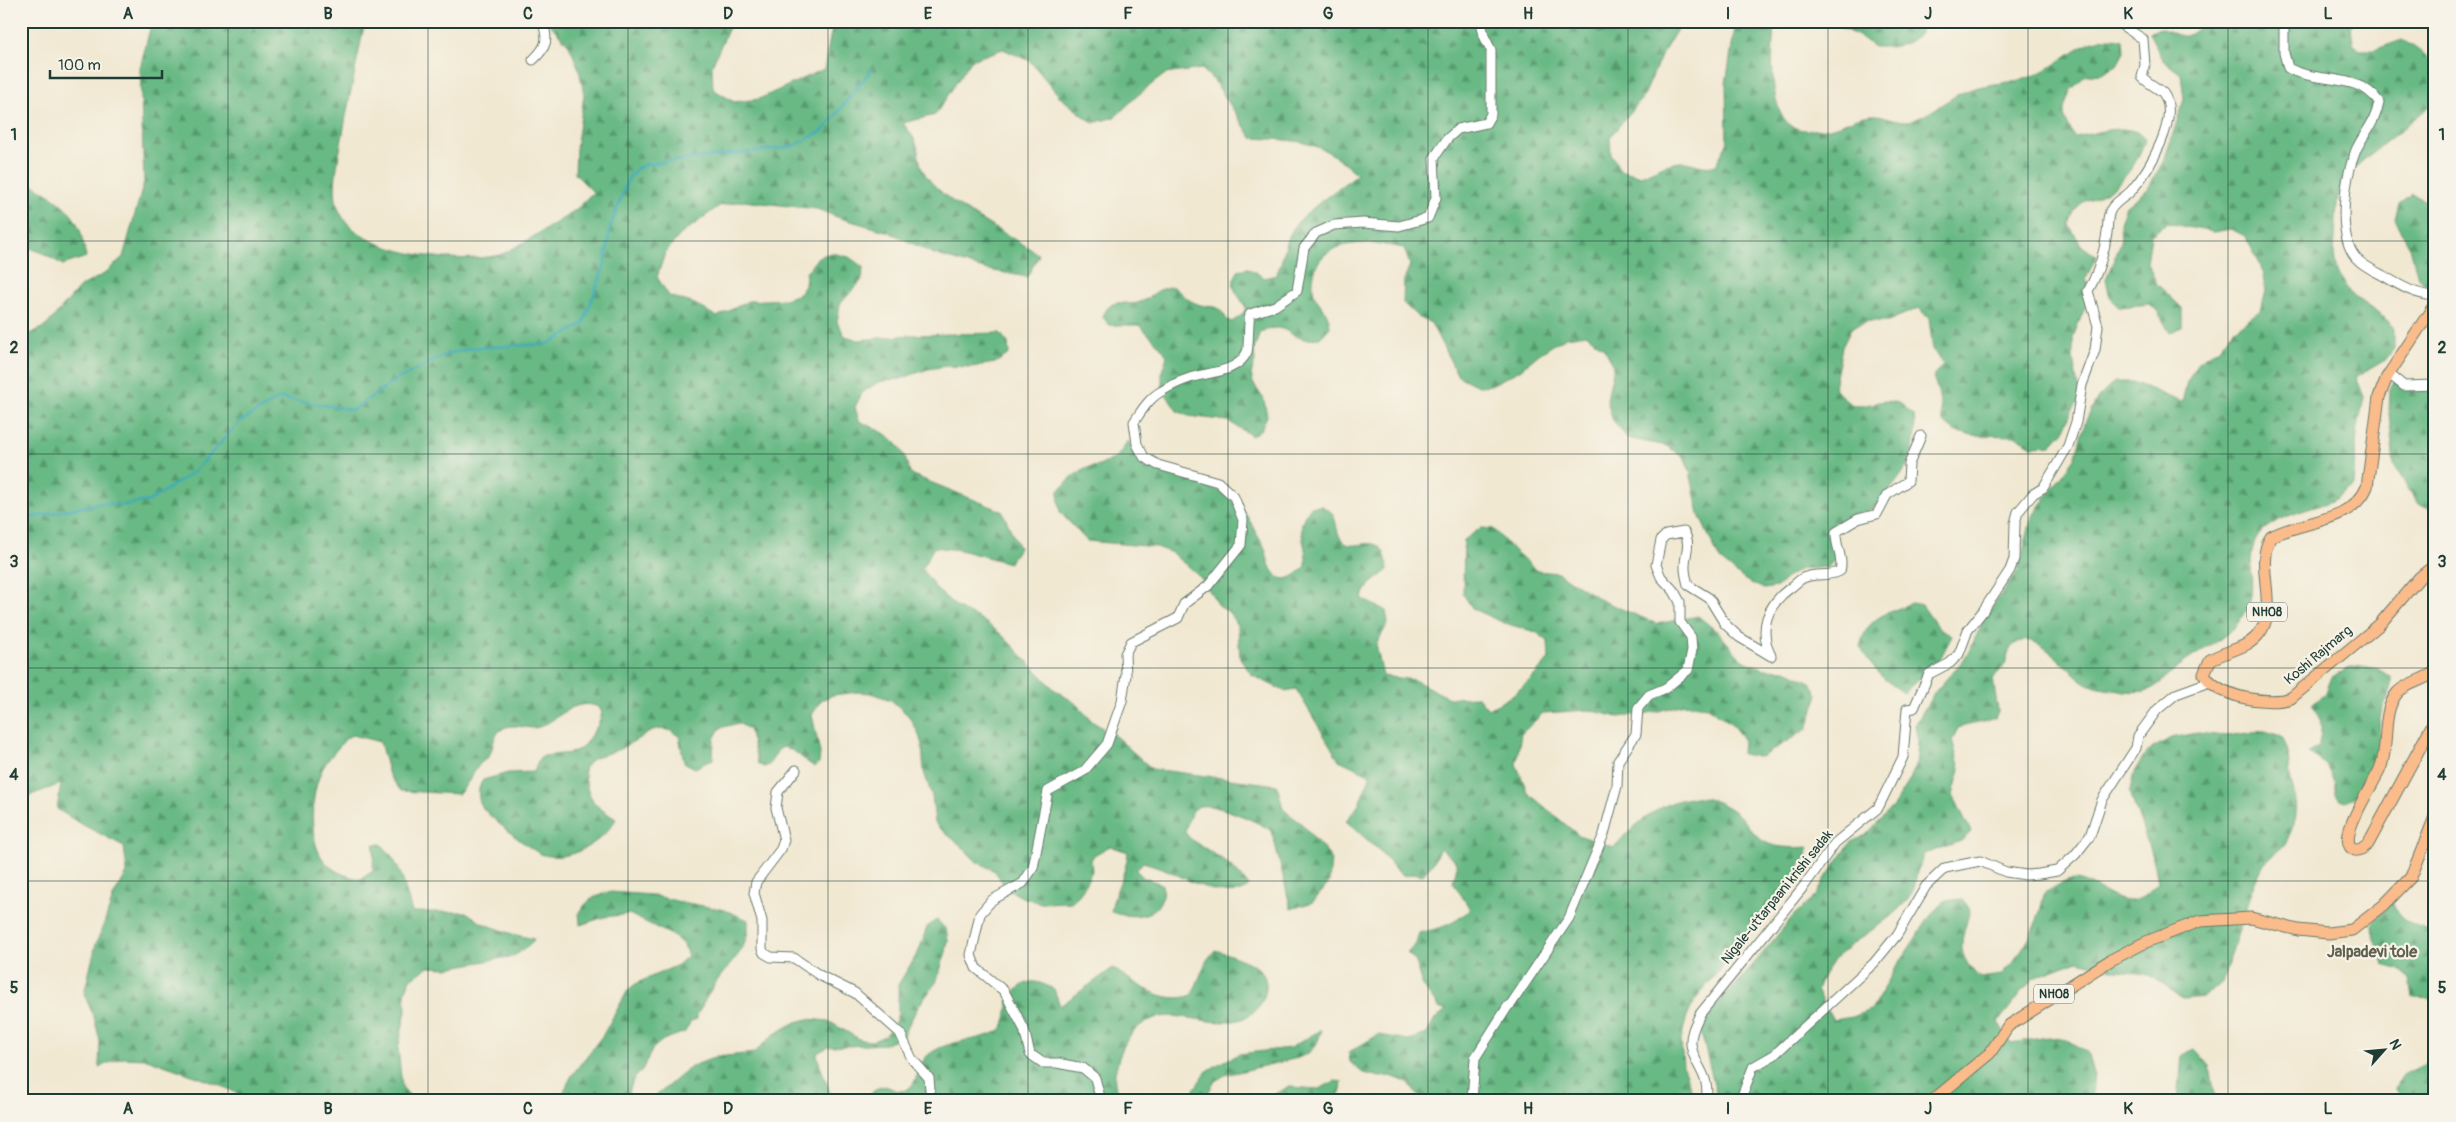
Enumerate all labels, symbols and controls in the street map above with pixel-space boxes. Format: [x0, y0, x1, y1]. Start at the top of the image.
text: A [123, 4, 134, 24]
text: B [323, 4, 333, 24]
text: C [523, 4, 533, 24]
text: D [723, 4, 733, 24]
text: E [924, 4, 933, 24]
text: F [1123, 4, 1133, 24]
text: G [1323, 4, 1334, 24]
text: H [1523, 4, 1533, 24]
text: I [1726, 4, 1730, 24]
text: J [1924, 4, 1932, 24]
text: K [2123, 4, 2133, 24]
text: L [2323, 4, 2333, 24]
scale bar [50, 48, 162, 80]
text: 100 m [58, 56, 101, 75]
text: 1 [11, 125, 17, 145]
text: 1 [2439, 125, 2445, 145]
text: 2 [10, 338, 19, 358]
text: 2 [2438, 338, 2447, 358]
text: 3 [10, 552, 19, 572]
text: 3 [2438, 552, 2447, 572]
road number: NH08 [2247, 602, 2287, 622]
street label: Koshi Rajmarg [2281, 622, 2355, 688]
text: 4 [9, 765, 19, 785]
text: 4 [2437, 765, 2447, 785]
street label: Nigale-uttarpaani krishi sadak [1718, 826, 1837, 968]
district label: Jalpadevi tole [2327, 942, 2418, 962]
text: 5 [10, 978, 19, 998]
text: 5 [2438, 978, 2447, 998]
road number: NH08 [2034, 984, 2074, 1004]
north arrow [2358, 1024, 2408, 1074]
text: N [2385, 1036, 2405, 1052]
text: A [123, 1099, 134, 1119]
text: B [323, 1099, 333, 1119]
text: C [523, 1099, 533, 1119]
text: D [723, 1099, 733, 1119]
text: E [924, 1099, 933, 1119]
text: F [1123, 1099, 1133, 1119]
text: G [1323, 1099, 1334, 1119]
text: H [1523, 1099, 1533, 1119]
text: I [1726, 1099, 1730, 1119]
text: J [1924, 1099, 1932, 1119]
text: K [2123, 1099, 2133, 1119]
text: L [2323, 1099, 2333, 1119]

